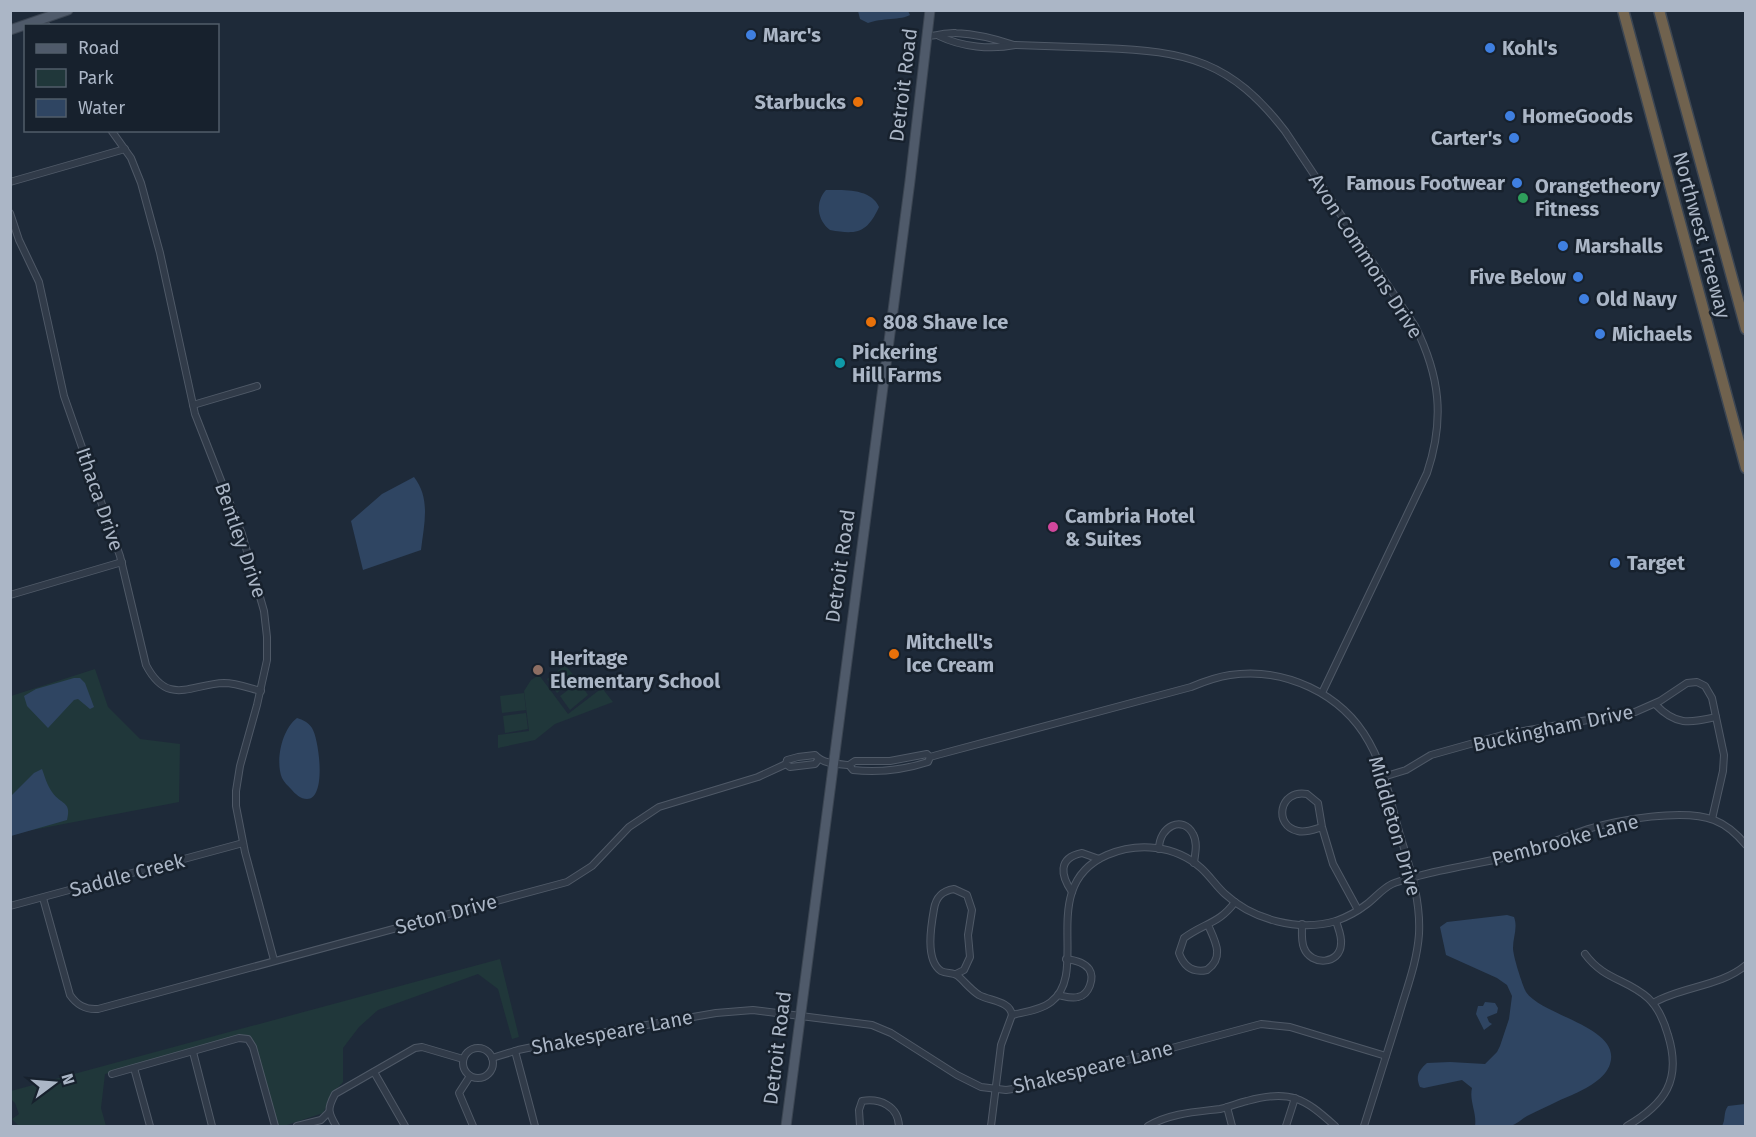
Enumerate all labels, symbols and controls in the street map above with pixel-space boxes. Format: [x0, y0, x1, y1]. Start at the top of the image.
place label: Marc's [763, 23, 821, 47]
legend [24, 24, 219, 132]
street label: Detroit Road [884, 27, 922, 143]
marker: Marc's [744, 28, 758, 42]
place label: Kohl's [1502, 36, 1558, 60]
text: Road [78, 37, 120, 59]
marker: Kohl's [1483, 41, 1497, 55]
text: Park [78, 67, 114, 89]
place label: Starbucks [755, 90, 846, 114]
marker: Starbucks [851, 95, 865, 109]
text: Water [78, 97, 125, 119]
place label: HomeGoods [1522, 104, 1633, 128]
marker: HomeGoods [1503, 109, 1517, 123]
place label: Carter's [1431, 126, 1502, 150]
marker: Carter's [1507, 131, 1521, 145]
street label: Northwest Freeway [1668, 149, 1736, 321]
street label: Avon Commons Drive [1304, 169, 1428, 343]
place label: Famous Footwear [1346, 171, 1506, 195]
place label: Orangetheory Fitness [1535, 174, 1661, 221]
marker: Famous Footwear [1510, 176, 1524, 190]
marker: Orangetheory Fitness [1516, 191, 1530, 205]
place label: Marshalls [1575, 234, 1663, 258]
marker: Marshalls [1556, 239, 1570, 253]
place label: Five Below [1469, 265, 1566, 289]
marker: Five Below [1571, 270, 1585, 284]
place label: Old Navy [1596, 287, 1678, 311]
marker: Old Navy [1577, 292, 1591, 306]
place label: 808 Shave Ice [883, 310, 1008, 334]
marker: 808 Shave Ice [864, 315, 878, 329]
place label: Michaels [1612, 322, 1692, 346]
marker: Michaels [1593, 327, 1607, 341]
place label: Pickering Hill Farms [852, 340, 942, 387]
marker: Pickering Hill Farms [833, 356, 847, 370]
street label: Ithaca Drive [71, 444, 129, 554]
street label: Bentley Drive [210, 479, 272, 601]
place label: Cambria Hotel & Suites [1065, 504, 1195, 551]
street label: Detroit Road [820, 508, 860, 624]
marker: Cambria Hotel & Suites [1046, 520, 1060, 534]
place label: Target [1627, 551, 1685, 575]
marker: Target [1608, 556, 1622, 570]
place label: Mitchell's Ice Cream [906, 630, 994, 677]
place label: Heritage Elementary School [550, 646, 720, 693]
marker: Mitchell's Ice Cream [887, 647, 901, 661]
marker: Heritage Elementary School [531, 663, 545, 677]
street label: Buckingham Drive [1471, 699, 1635, 757]
street label: Middleton Drive [1364, 753, 1426, 899]
street label: Pembrooke Lane [1489, 809, 1641, 871]
street label: Saddle Creek [67, 848, 188, 902]
street label: Seton Drive [393, 889, 499, 939]
street label: Detroit Road [758, 990, 796, 1106]
street label: Shakespeare Lane [529, 1005, 695, 1059]
street label: Shakespeare Lane [1011, 1036, 1175, 1098]
north arrow [24, 1053, 84, 1113]
text: N [57, 1071, 79, 1087]

